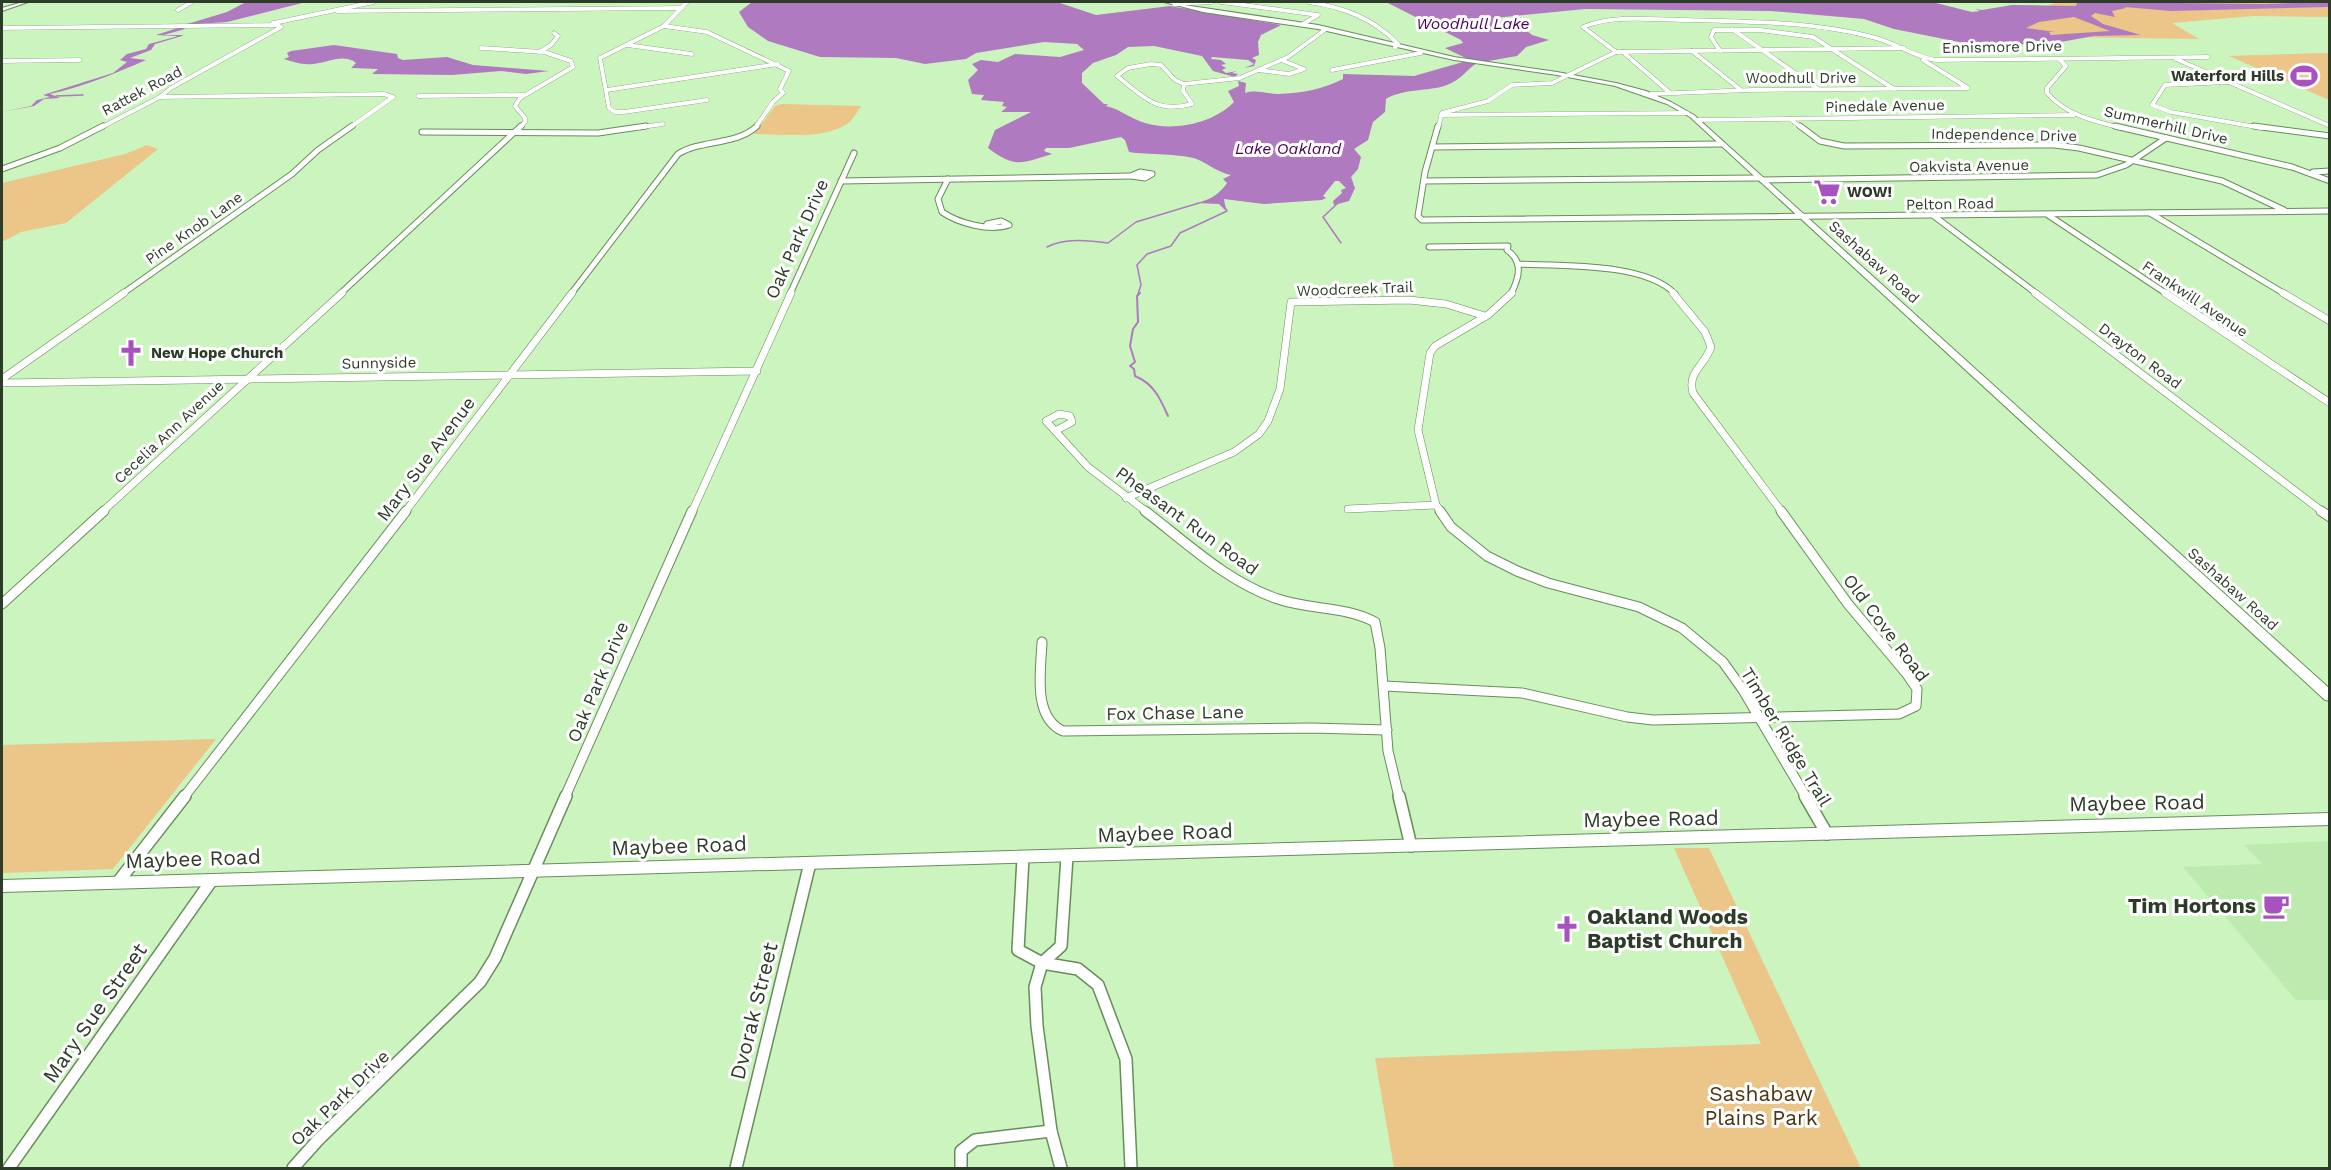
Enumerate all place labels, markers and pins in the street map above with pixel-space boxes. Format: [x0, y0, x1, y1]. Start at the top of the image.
sports icon: Waterford Hills [2289, 61, 2319, 91]
place label: Waterford Hills [2171, 67, 2284, 85]
supermarket icon: WOW! [1812, 177, 1842, 207]
place label: WOW! [1847, 183, 1892, 201]
church icon: New Hope Church [116, 338, 146, 368]
place label: New Hope Church [151, 344, 283, 362]
cafe icon: Tim Hortons [2261, 891, 2291, 921]
place label: Tim Hortons [2128, 893, 2256, 918]
place label: Oakland Woods Baptist Church [1587, 904, 1748, 953]
church icon: Oakland Woods Baptist Church [1552, 914, 1582, 944]

